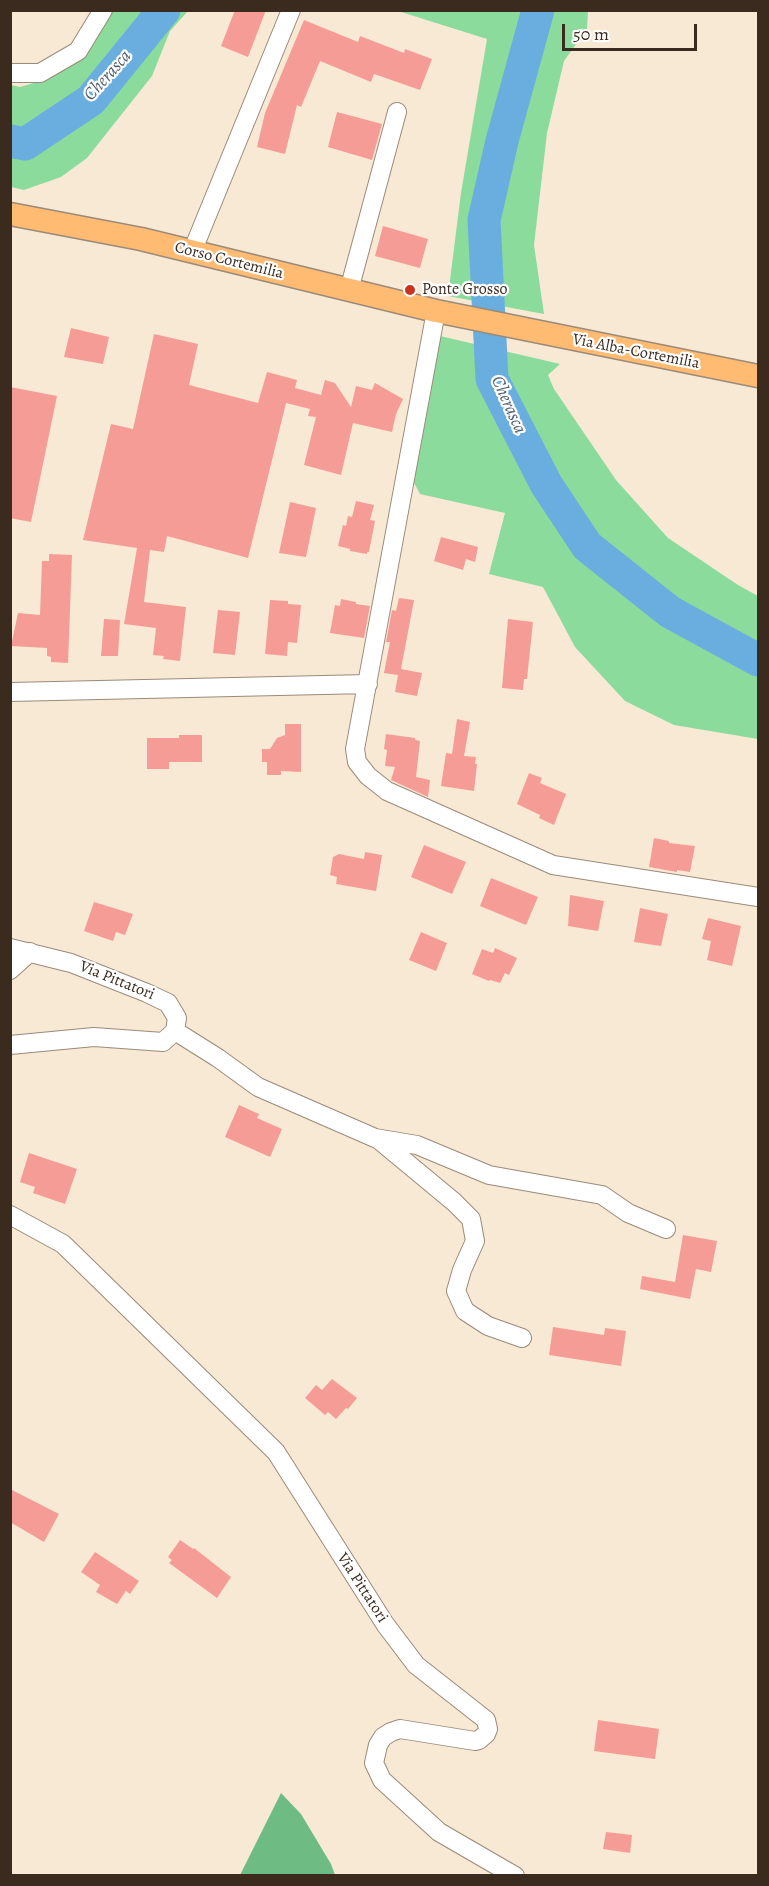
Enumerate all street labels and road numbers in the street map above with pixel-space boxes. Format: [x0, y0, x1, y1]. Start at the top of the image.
street label: Corso Cortemilia [173, 238, 285, 284]
street label: Via Alba-Cortemilia [571, 330, 701, 374]
street label: Via Pittatori [77, 957, 157, 1005]
street label: Via Pittatori [332, 1550, 392, 1626]

